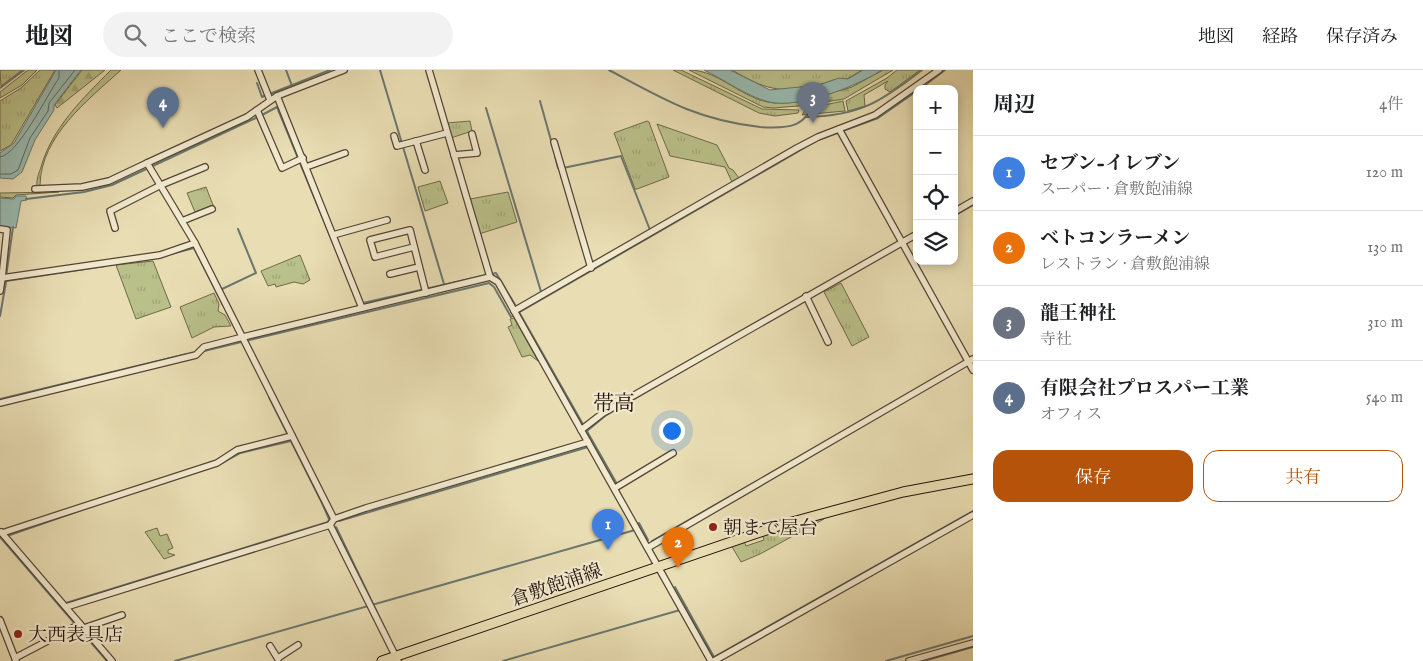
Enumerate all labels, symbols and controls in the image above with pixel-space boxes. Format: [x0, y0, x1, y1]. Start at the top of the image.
search box [103, 12, 453, 57]
icon: search [121, 21, 149, 49]
text: 地図 [25, 22, 73, 53]
text: ここで検索 [161, 25, 256, 49]
text: 地図 [1198, 26, 1234, 49]
text: 経路 [1262, 26, 1298, 49]
text: 保存済み [1326, 26, 1398, 49]
pin: 3 [797, 82, 829, 123]
map controls [913, 85, 958, 265]
button: + [913, 85, 958, 130]
pin: 4 [147, 87, 179, 128]
text: 周辺 [993, 92, 1035, 119]
text: 4件 [1379, 95, 1403, 115]
button: − [913, 130, 958, 175]
text: セブン-イレブン [1040, 152, 1180, 176]
text: 1 [1006, 163, 1012, 183]
text: 120 m [1366, 163, 1403, 183]
button: locate [913, 175, 958, 220]
text: スーパー · 倉敷飽浦線 [1040, 180, 1193, 200]
button: layers [913, 220, 958, 265]
text: ベトコンラーメン [1040, 227, 1190, 251]
text: 2 [1005, 238, 1013, 258]
text: 130 m [1367, 238, 1403, 258]
text: レストラン · 倉敷飽浦線 [1040, 255, 1210, 275]
text: 龍王神社 [1040, 302, 1116, 326]
text: 3 [1006, 313, 1012, 333]
text: 310 m [1367, 313, 1403, 333]
text: 寺社 [1040, 330, 1072, 350]
text: 有限会社プロスパー工業 [1040, 377, 1249, 401]
text: 4 [1005, 388, 1013, 408]
text: 540 m [1366, 388, 1403, 408]
district label: 帯高 [593, 391, 635, 418]
text: オフィス [1040, 405, 1102, 425]
your location [659, 418, 685, 444]
button: 保存 [993, 450, 1193, 502]
button: 共有 [1203, 450, 1403, 502]
pin: 1 [592, 509, 624, 550]
place label: 朝まで屋台 [723, 517, 818, 541]
marker: 朝まで屋台 [707, 521, 719, 533]
pin: 2 [662, 527, 694, 568]
street label: 倉敷飽浦線 [508, 559, 605, 613]
place label: 大西表具店 [28, 624, 123, 648]
marker: 大西表具店 [12, 628, 24, 640]

